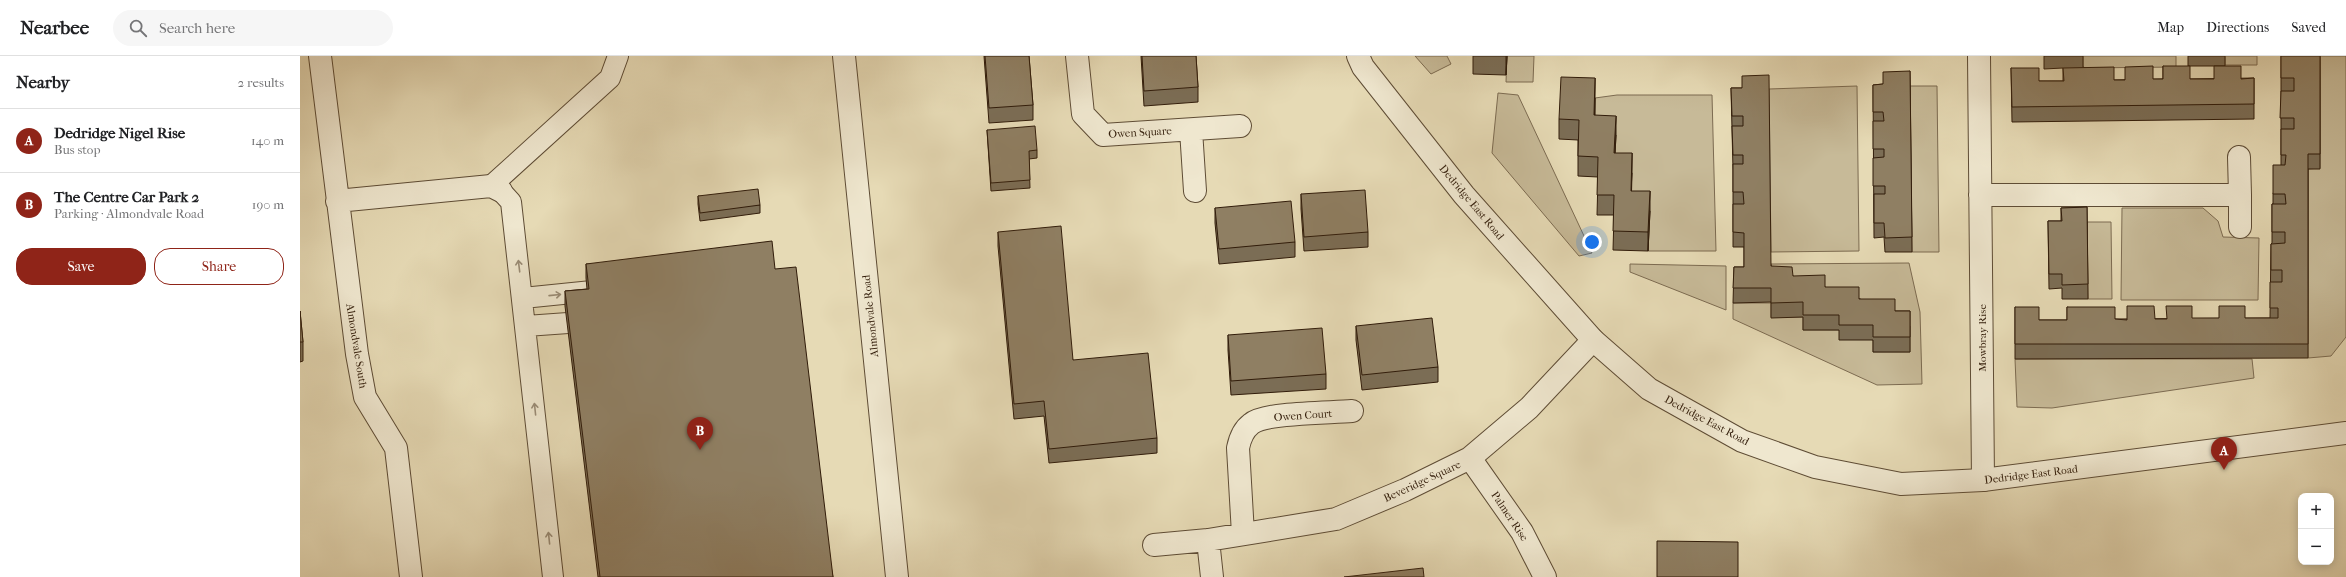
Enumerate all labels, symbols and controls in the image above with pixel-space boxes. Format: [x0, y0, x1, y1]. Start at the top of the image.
search box [113, 10, 393, 46]
text: Nearbee [20, 17, 89, 39]
icon: search [127, 17, 149, 39]
text: Search here [159, 19, 235, 37]
text: Map [2157, 19, 2184, 36]
text: Directions [2206, 19, 2269, 36]
text: Saved [2291, 19, 2326, 36]
text: Nearby [16, 72, 70, 92]
text: 2 results [238, 75, 284, 90]
text: Dedridge Nigel Rise [54, 124, 185, 142]
street label: Owen Square [1108, 124, 1173, 141]
text: A [25, 133, 33, 148]
text: 140 m [251, 133, 284, 148]
text: Bus stop [54, 142, 100, 157]
street label: Dedridge East Road [1436, 162, 1507, 243]
text: The Centre Car Park 2 [54, 188, 199, 206]
text: B [25, 197, 33, 212]
text: 190 m [252, 197, 284, 212]
text: Parking · Almondvale Road [54, 206, 204, 221]
your location [1582, 232, 1602, 252]
button: Save [16, 248, 146, 285]
button: Share [154, 248, 284, 285]
one-way arrow [515, 260, 523, 273]
street label: Almondvale Road [860, 273, 881, 359]
one-way arrow [548, 291, 561, 299]
street label: Almondvale South [343, 302, 370, 390]
street label: Mowbray Rise [1976, 304, 1989, 372]
street label: Dedridge East Road [1662, 393, 1752, 449]
one-way arrow [531, 403, 539, 416]
street label: Owen Court [1273, 407, 1333, 424]
pin: B [687, 417, 713, 450]
pin: A [2211, 437, 2237, 470]
street label: Beveridge Square [1382, 458, 1463, 505]
street label: Dedridge East Road [1984, 462, 2079, 487]
street label: Palmer Rise [1488, 489, 1531, 544]
map controls [2298, 493, 2334, 565]
button: + [2298, 493, 2334, 529]
button: − [2298, 529, 2334, 565]
one-way arrow [545, 532, 553, 545]

